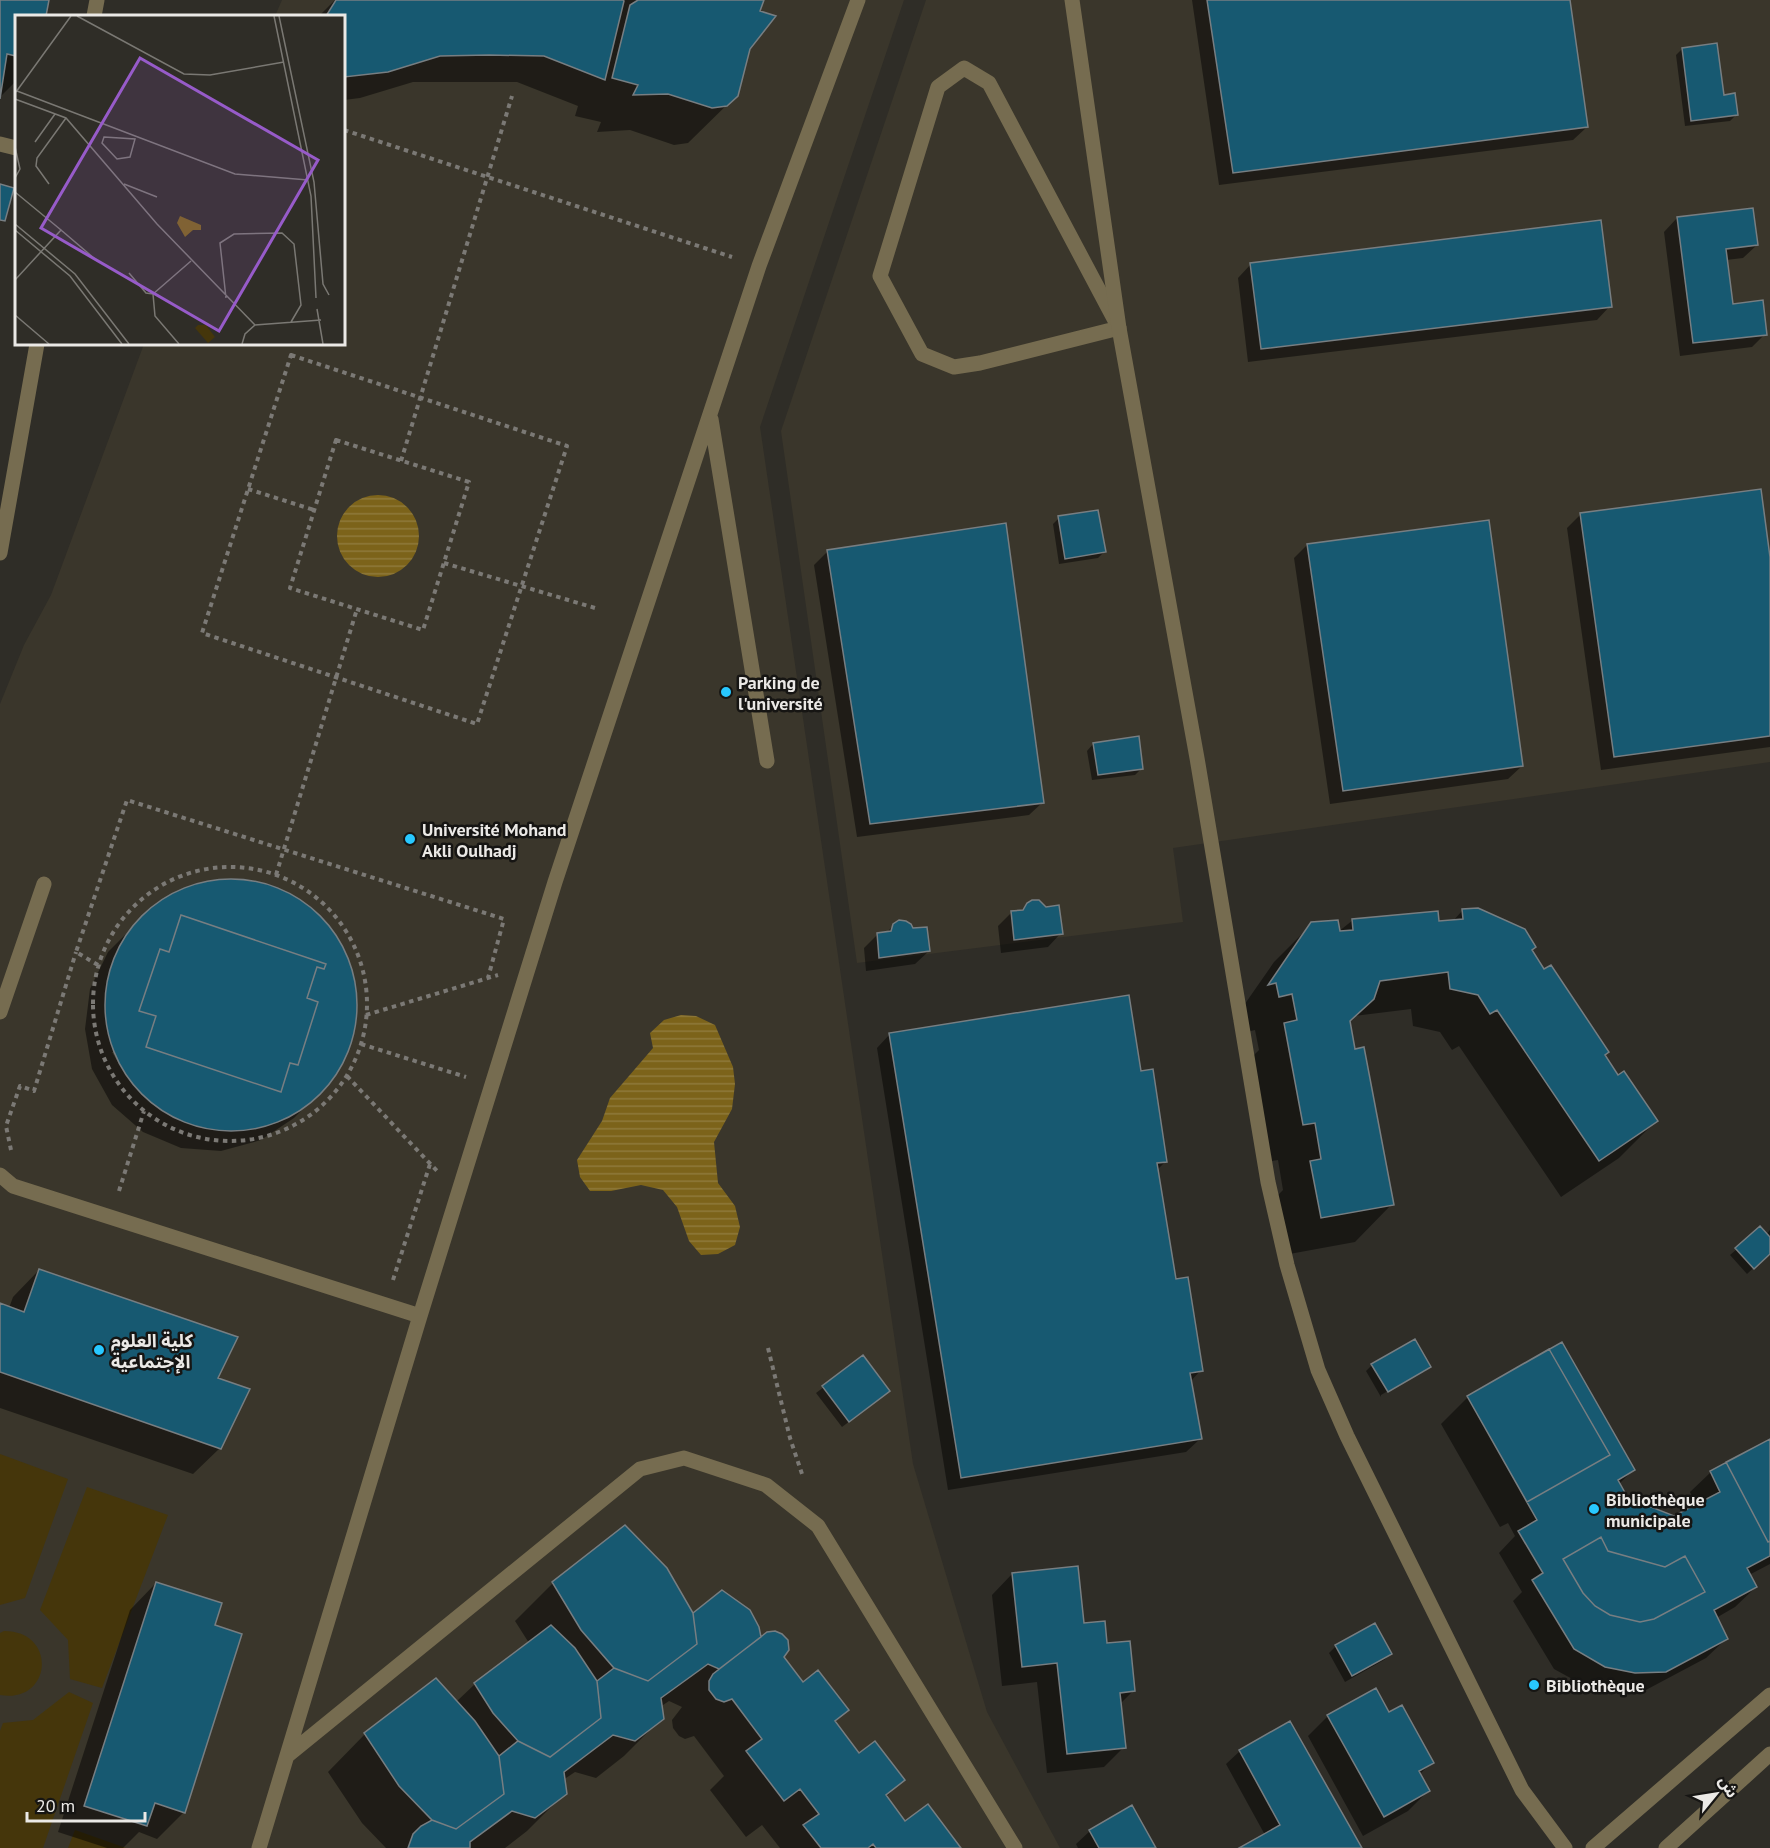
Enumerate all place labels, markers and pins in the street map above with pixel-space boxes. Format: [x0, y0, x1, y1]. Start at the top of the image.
place label: Parking de l'université [738, 671, 823, 715]
marker: Parking de l'université [719, 685, 733, 699]
place label: Université Mohand Akli Oulhadj [422, 818, 567, 862]
marker: Université Mohand Akli Oulhadj [403, 832, 417, 846]
place label: كلية العلوم الإجتماعية [111, 1329, 194, 1374]
marker: كلية العلوم الإجتماعية [92, 1343, 106, 1357]
place label: Bibliothèque municipale [1606, 1488, 1705, 1532]
marker: Bibliothèque municipale [1587, 1502, 1601, 1516]
place label: Bibliothèque [1546, 1674, 1645, 1697]
marker: Bibliothèque [1527, 1678, 1541, 1692]

